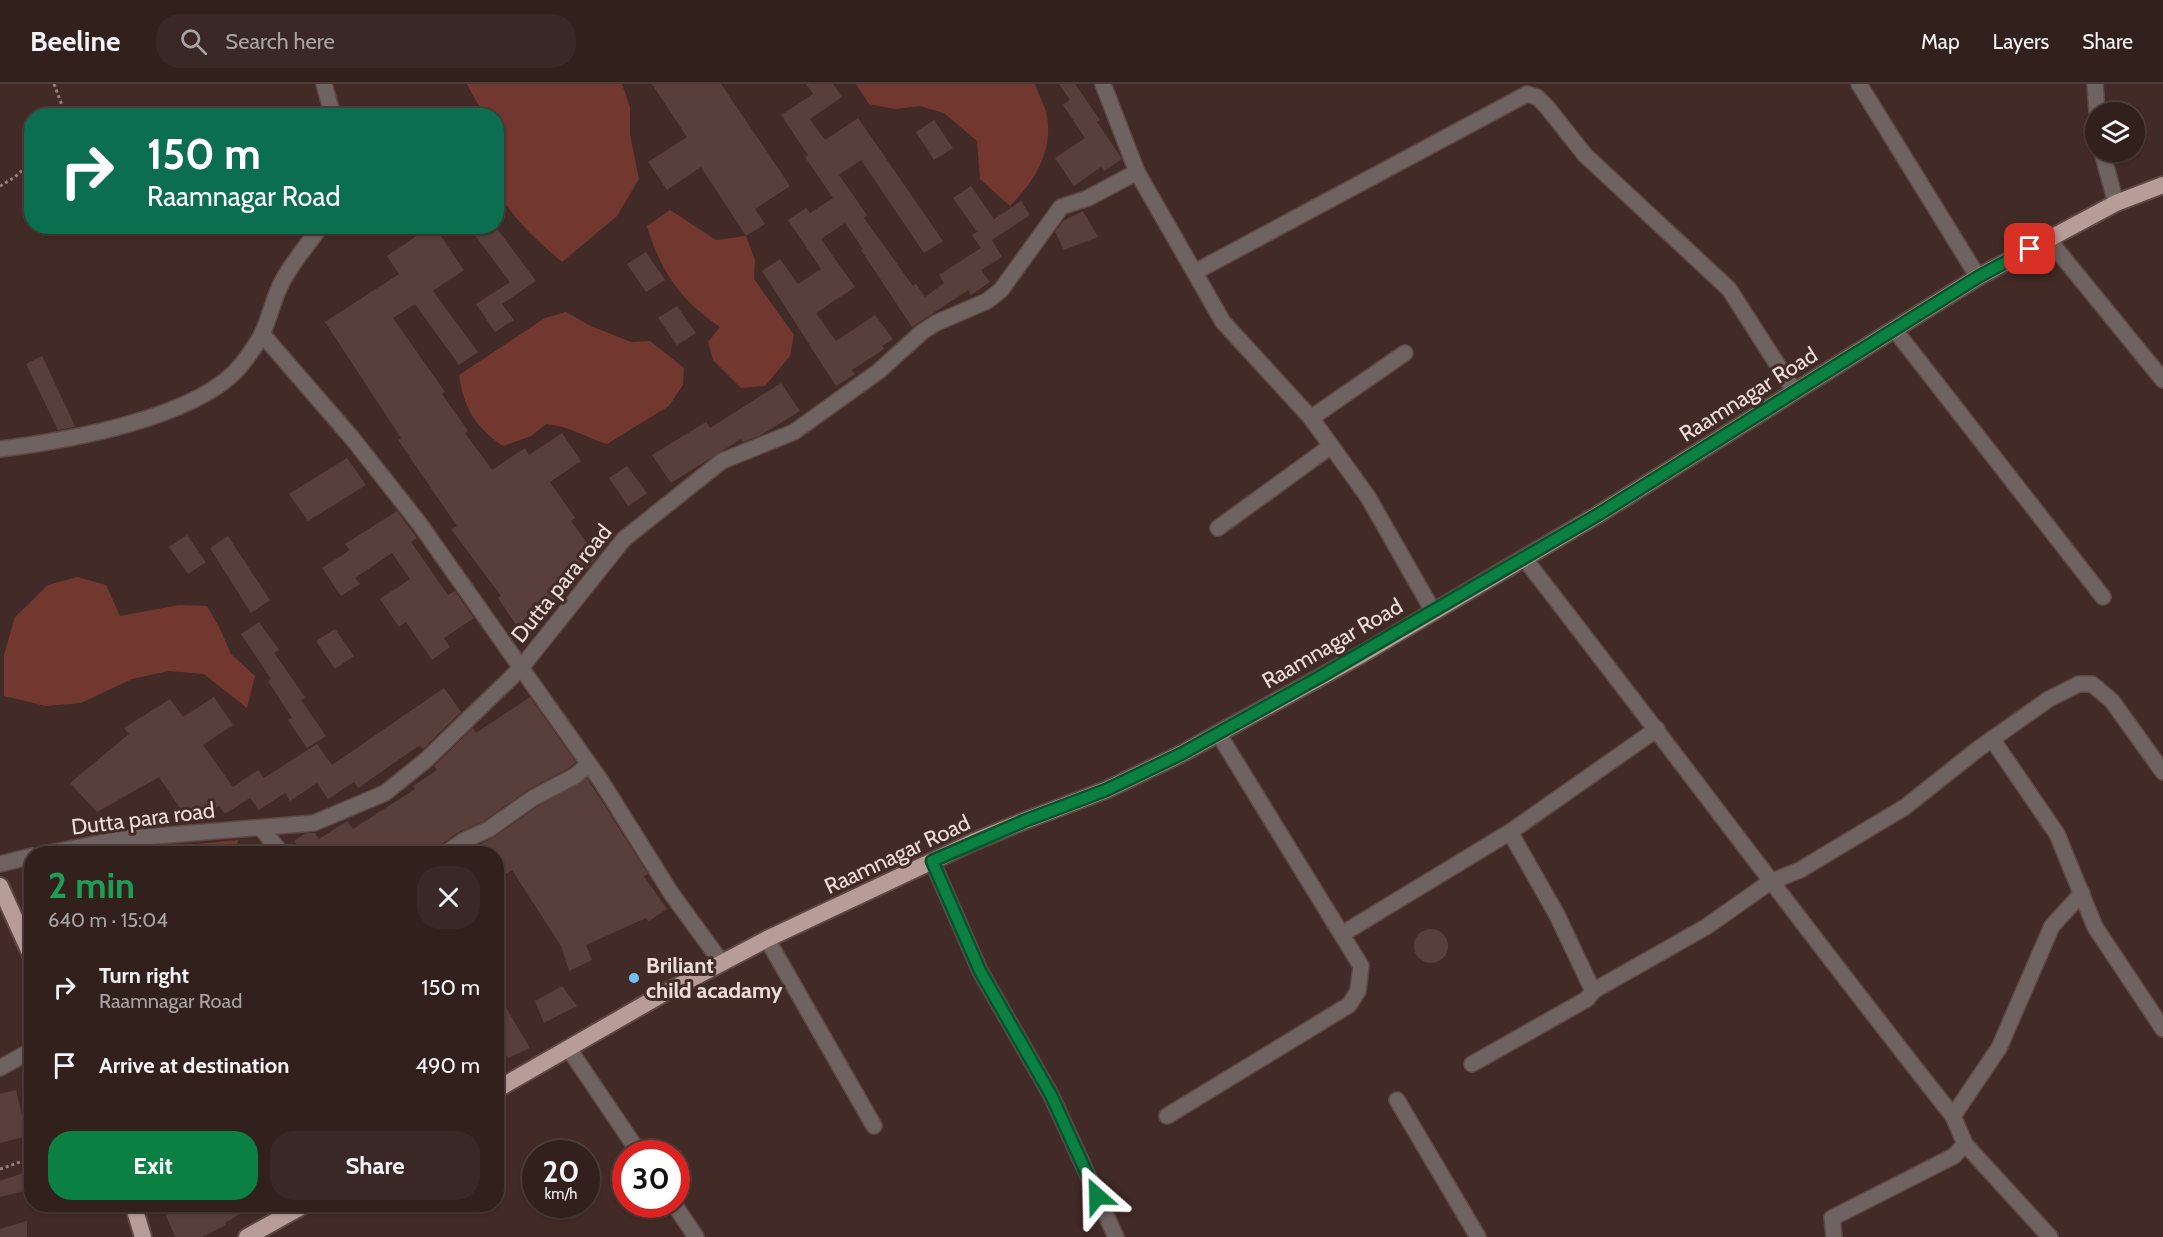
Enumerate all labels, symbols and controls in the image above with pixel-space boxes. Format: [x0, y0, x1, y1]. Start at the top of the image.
search box [156, 14, 576, 68]
text: Beeline [30, 24, 120, 58]
icon: search [177, 25, 210, 58]
text: Search here [225, 28, 335, 55]
text: Map [1921, 29, 1960, 54]
text: Layers [1993, 29, 2049, 54]
text: Share [2082, 29, 2133, 54]
map controls [2085, 102, 2145, 162]
button: layers [2085, 102, 2145, 162]
text: 150 m [147, 128, 261, 180]
icon: right [48, 132, 126, 210]
text: Raamnagar Road [147, 180, 340, 213]
pin [2004, 223, 2055, 274]
icon: arrive [2013, 232, 2046, 265]
street label: Raamnagar Road [1674, 341, 1822, 448]
street label: Dutta para road [505, 519, 617, 648]
street label: Raamnagar Road [1257, 592, 1407, 695]
street label: Dutta para road [70, 796, 216, 841]
street label: Raamnagar Road [820, 809, 974, 900]
text: 2 min [48, 863, 135, 907]
button: close [417, 866, 480, 929]
text: 640 m · 15:04 [48, 908, 168, 932]
place label: Briliant child acadamy [646, 952, 783, 1004]
text: Turn right [99, 962, 189, 989]
icon: right [48, 971, 81, 1004]
marker: Briliant child acadamy [627, 971, 641, 985]
text: 150 m [421, 974, 480, 1001]
text: Raamnagar Road [99, 989, 242, 1013]
icon: arrive [48, 1049, 81, 1082]
text: Arrive at destination [99, 1052, 289, 1079]
text: 490 m [415, 1052, 480, 1079]
button: Exit [48, 1131, 258, 1200]
button: Share [270, 1131, 480, 1200]
speed limit sign: 30 [612, 1140, 690, 1218]
text: 20 [542, 1153, 580, 1190]
position arrow [1065, 1164, 1129, 1228]
text: km/h [545, 1185, 577, 1203]

